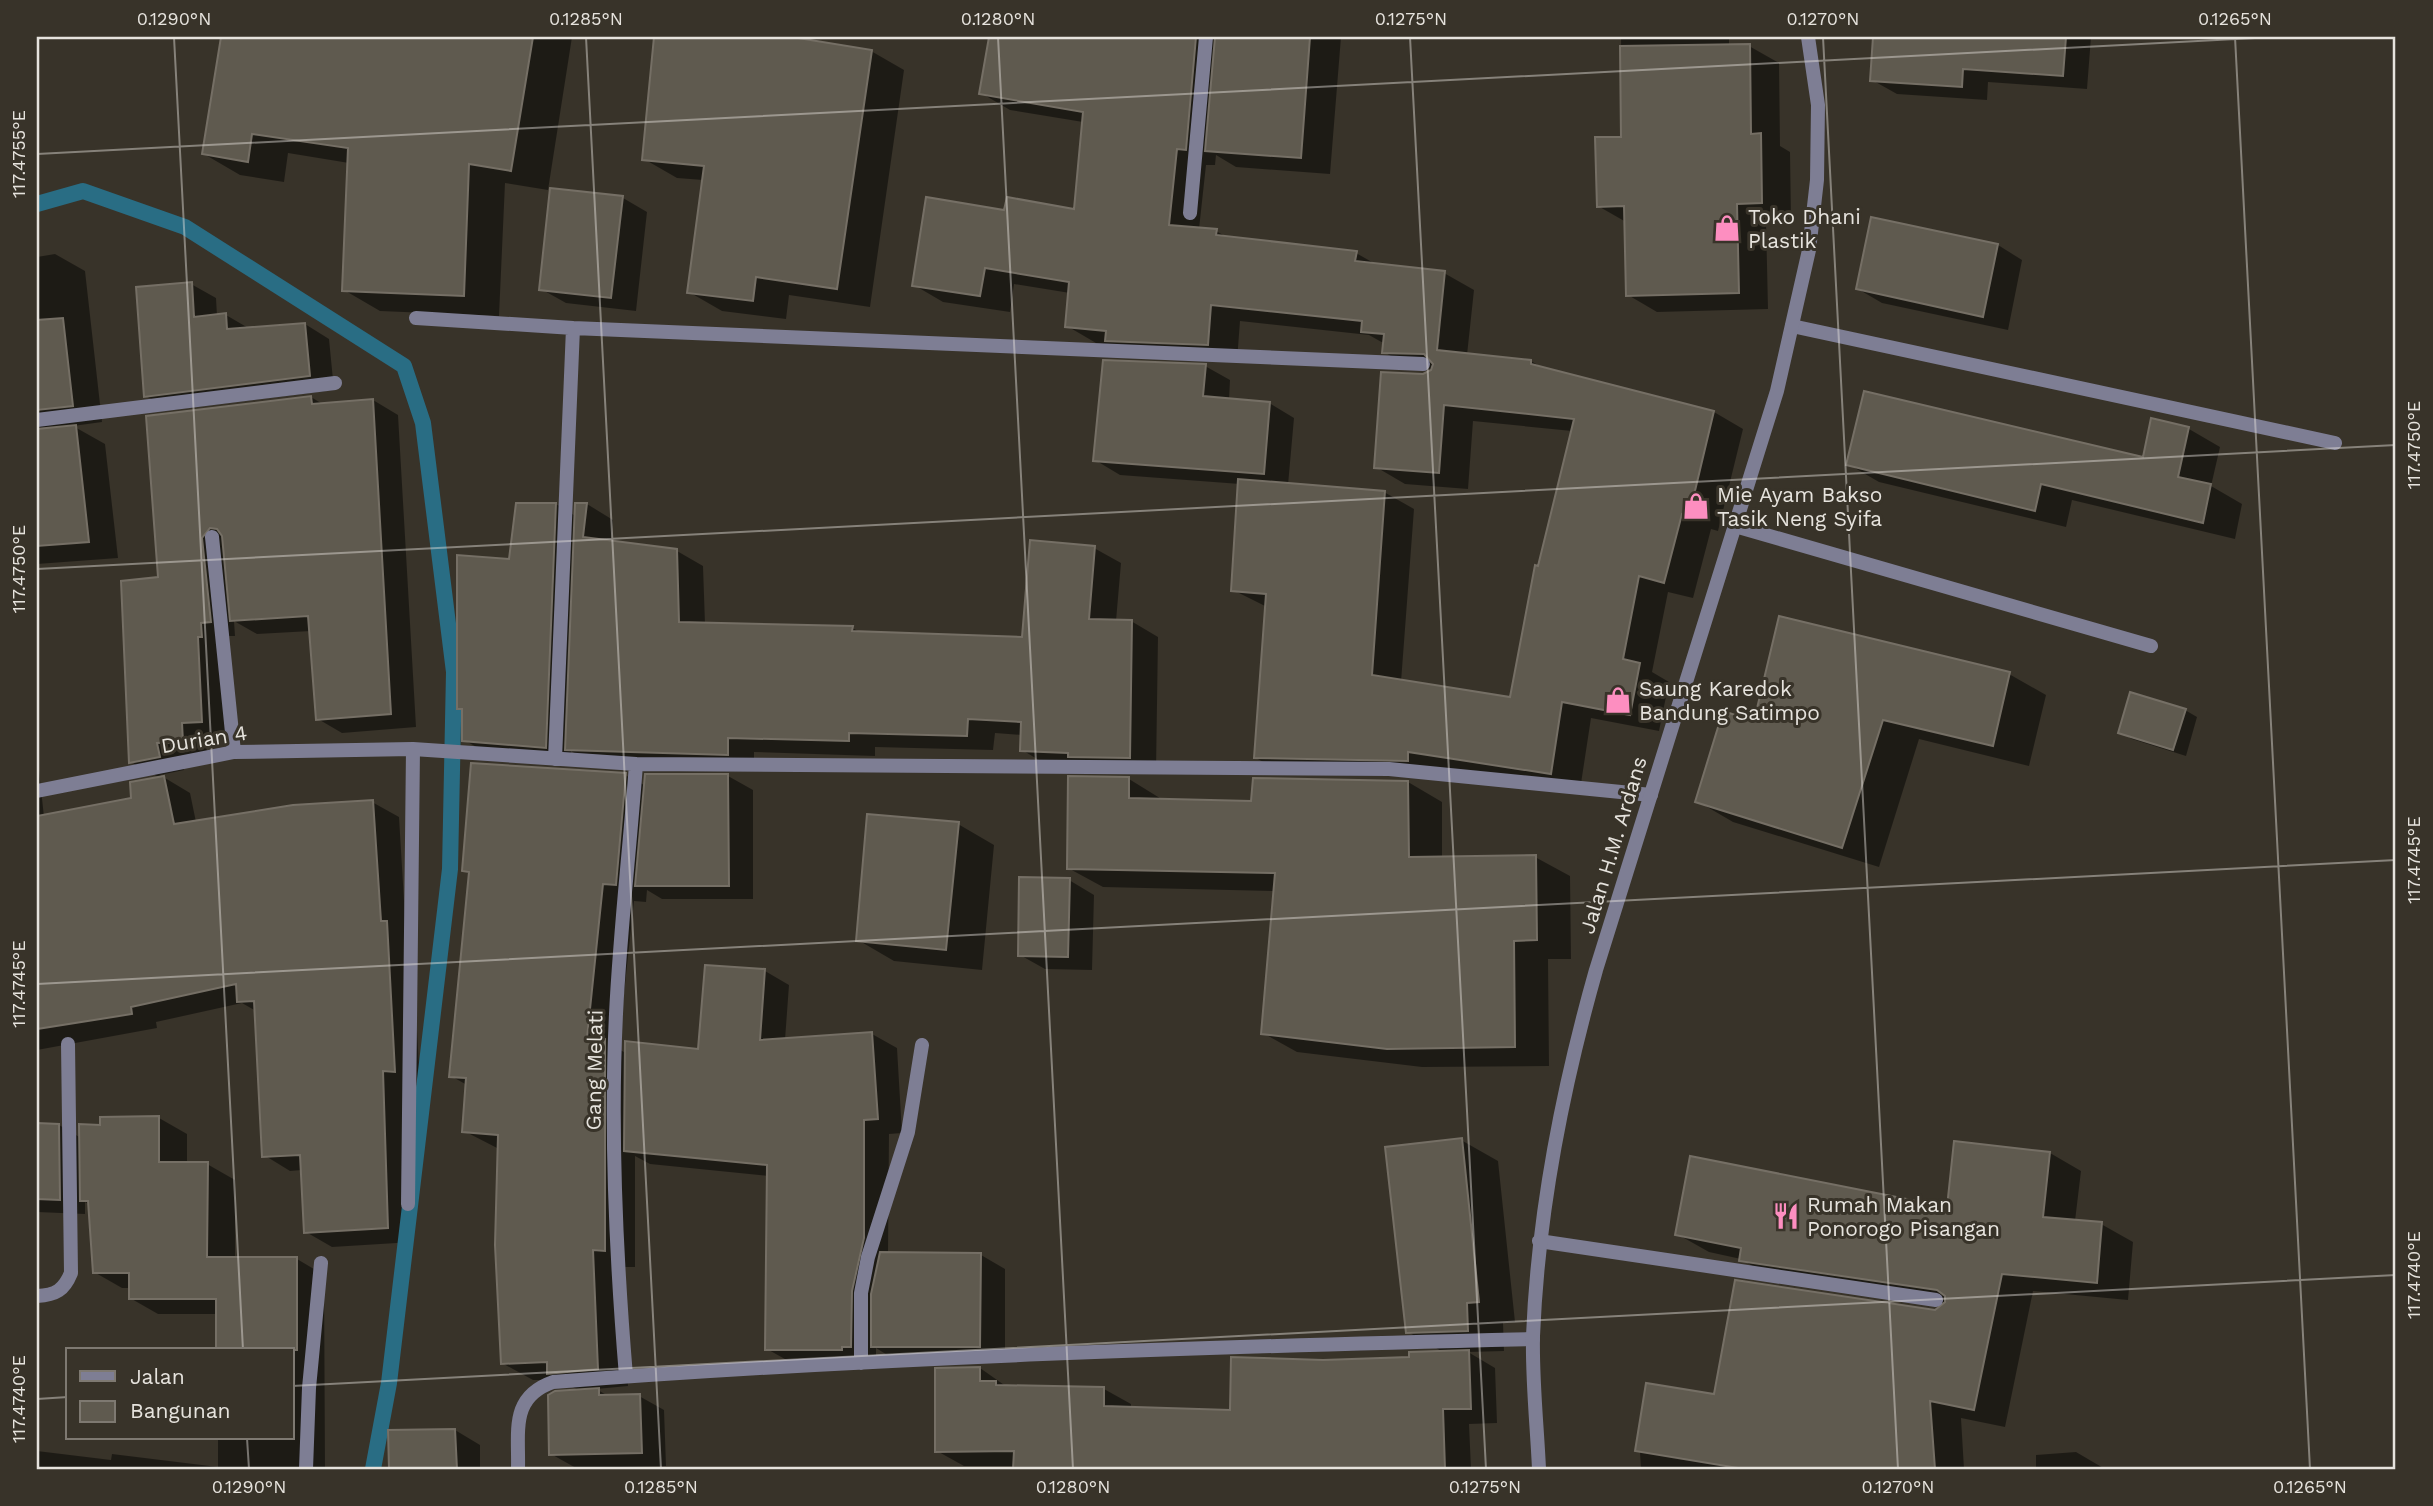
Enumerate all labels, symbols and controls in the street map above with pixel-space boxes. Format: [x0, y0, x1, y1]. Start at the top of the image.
text: 0.1290°N [137, 8, 211, 29]
text: 0.1285°N [549, 8, 623, 29]
text: 0.1280°N [961, 8, 1035, 29]
text: 0.1275°N [1375, 8, 1447, 29]
text: 0.1270°N [1786, 8, 1860, 29]
text: 0.1265°N [2198, 8, 2272, 29]
text: 117.4755°E [8, 110, 29, 198]
place label: Toko Dhani Plastik [1748, 204, 1861, 253]
shop icon: Toko Dhani Plastik [1712, 213, 1742, 243]
text: 117.4750°E [2403, 401, 2424, 489]
place label: Mie Ayam Bakso Tasik Neng Syifa [1717, 482, 1882, 531]
shop icon: Mie Ayam Bakso Tasik Neng Syifa [1681, 491, 1711, 521]
text: 117.4750°E [8, 525, 29, 613]
place label: Saung Karedok Bandung Satimpo [1639, 676, 1820, 725]
shop icon: Saung Karedok Bandung Satimpo [1603, 685, 1633, 715]
street label: Durian 4 [159, 720, 249, 758]
street label: Jalan H.M. Ardans [1574, 753, 1652, 937]
text: 117.4745°E [2403, 816, 2424, 904]
text: 117.4745°E [8, 940, 29, 1028]
street label: Gang Melati [580, 1009, 608, 1131]
place label: Rumah Makan Ponorogo Pisangan [1807, 1192, 2000, 1241]
restaurant icon: Rumah Makan Ponorogo Pisangan [1771, 1201, 1801, 1231]
text: 117.4740°E [2403, 1231, 2424, 1319]
legend [66, 1348, 294, 1440]
text: 117.4740°E [8, 1355, 29, 1443]
text: Jalan [130, 1364, 185, 1389]
text: Bangunan [130, 1398, 231, 1423]
text: 0.1290°N [212, 1476, 286, 1497]
text: 0.1285°N [624, 1476, 698, 1497]
text: 0.1280°N [1036, 1476, 1110, 1497]
text: 0.1275°N [1449, 1476, 1521, 1497]
text: 0.1270°N [1861, 1476, 1935, 1497]
text: 0.1265°N [2273, 1476, 2347, 1497]

